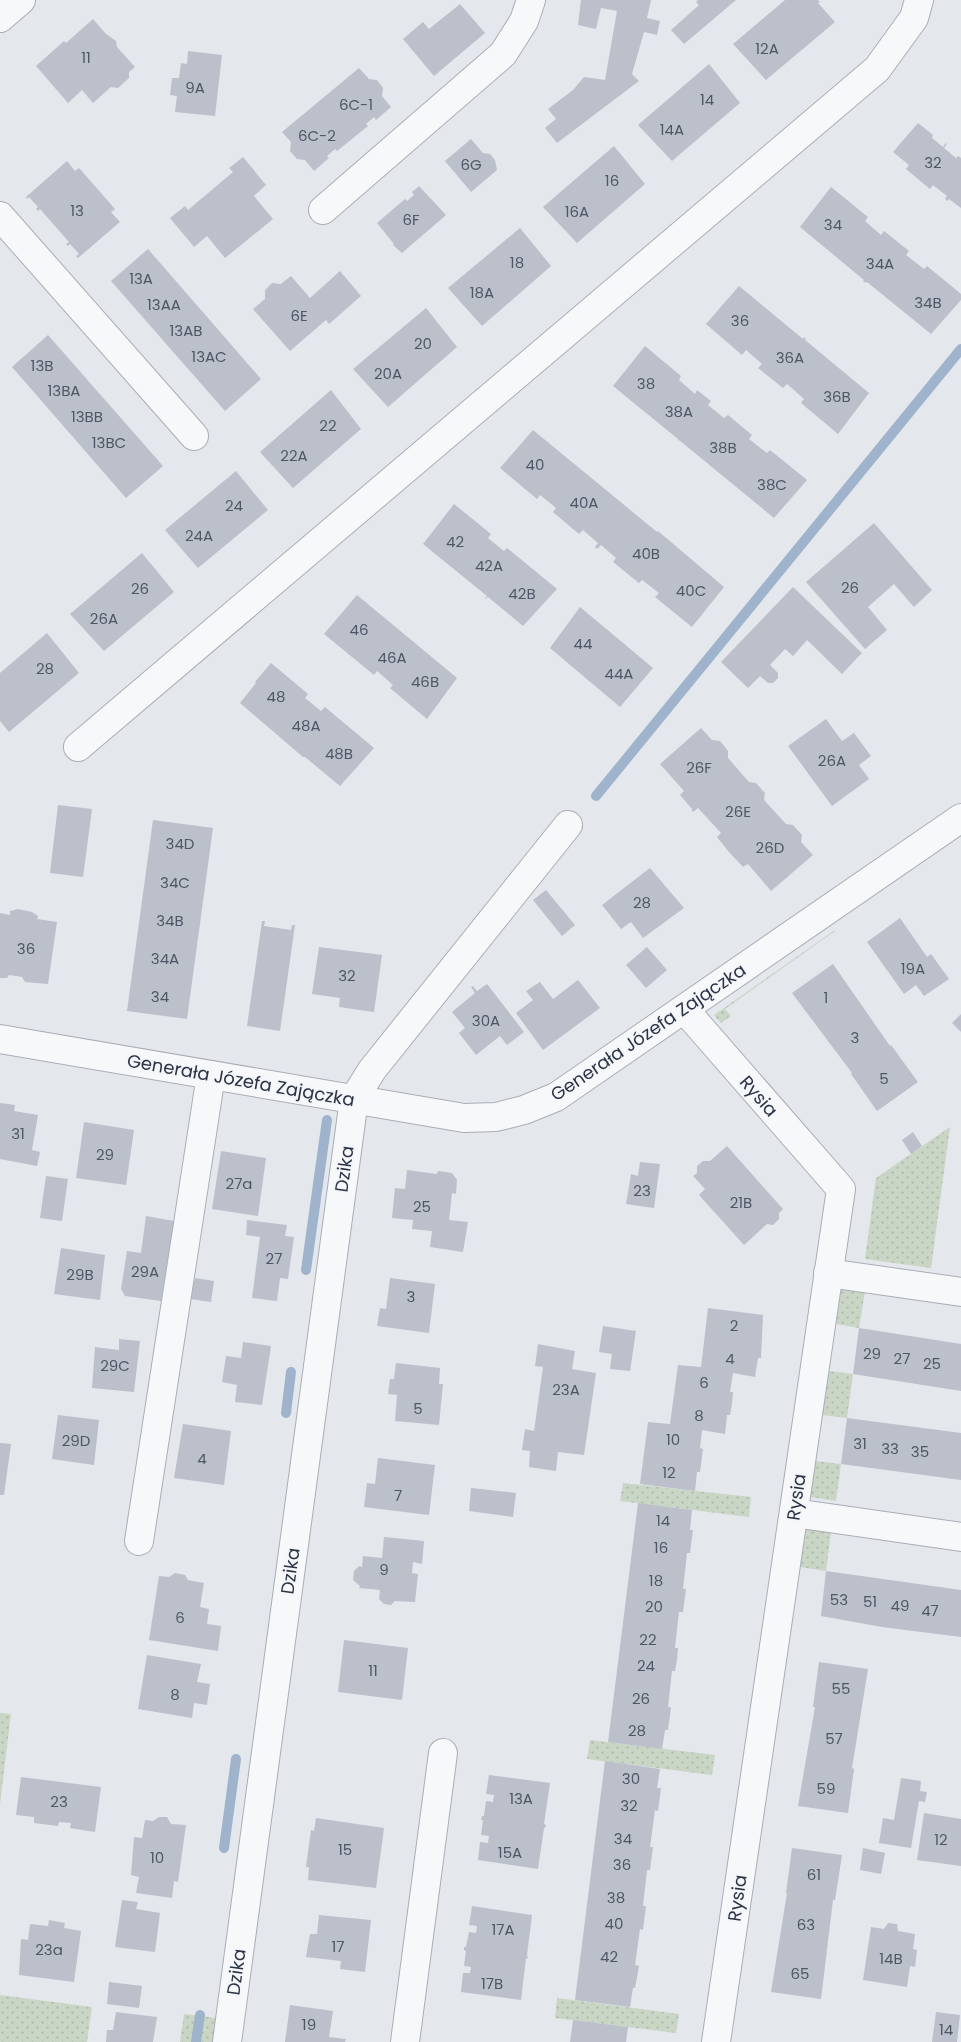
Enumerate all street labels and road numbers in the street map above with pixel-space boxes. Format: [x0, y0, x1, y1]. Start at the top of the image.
street label: Generała Józefa Zajączka [545, 957, 751, 1107]
street label: Generała Józefa Zajączka [125, 1048, 357, 1112]
street label: Rysia [734, 1070, 784, 1122]
street label: Dzika [328, 1144, 360, 1194]
street label: Rysia [780, 1472, 812, 1522]
street label: Dzika [274, 1546, 306, 1596]
street label: Rysia [721, 1873, 753, 1923]
street label: Dzika [220, 1947, 252, 1997]

